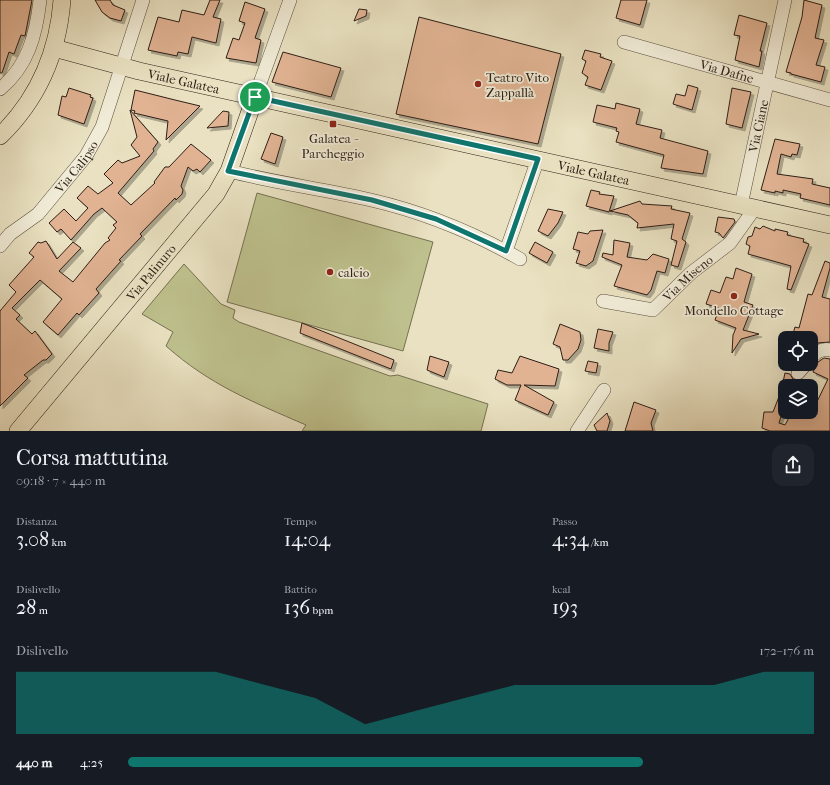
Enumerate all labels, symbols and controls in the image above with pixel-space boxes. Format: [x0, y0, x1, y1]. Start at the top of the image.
street label: Via Dafne [697, 57, 756, 86]
street label: Viale Galatea [146, 66, 222, 97]
place label: Teatro Vito Zappallà [486, 70, 549, 100]
marker: Teatro Vito Zappallà [473, 79, 483, 89]
pin [238, 80, 272, 114]
icon: arrive [244, 86, 266, 108]
street label: Via Ciane [745, 98, 772, 155]
marker: Galatea - Parcheggio [328, 119, 338, 129]
place label: Galatea - Parcheggio [302, 131, 365, 161]
street label: Via Calipso [51, 138, 101, 197]
street label: Viale Galatea [555, 157, 632, 188]
street label: Via Palinuro [123, 241, 179, 305]
street label: Via Miseno [659, 252, 716, 305]
place label: calcio [338, 265, 370, 280]
marker: calcio [325, 267, 335, 277]
marker: Mondello Cottage [729, 291, 739, 301]
place label: Mondello Cottage [684, 303, 784, 318]
map controls [778, 331, 818, 419]
button: locate [778, 331, 818, 371]
button: layers [778, 379, 818, 419]
button: share [772, 444, 814, 486]
text: Corsa mattutina [16, 445, 168, 471]
text: 09:18 · 7 × 440 m [16, 473, 106, 488]
text: Distanza [16, 515, 57, 528]
text: Tempo [284, 515, 317, 528]
text: Passo [552, 515, 577, 528]
text: 3.08 [16, 528, 49, 551]
text: 14:04 [284, 528, 330, 551]
text: 4:34 [552, 528, 589, 551]
text: km [49, 536, 66, 549]
text: /km [589, 536, 609, 549]
text: Dislivello [16, 583, 60, 596]
text: Battito [284, 583, 317, 596]
text: kcal [552, 583, 571, 596]
text: 28 [16, 596, 36, 619]
text: 136 [284, 596, 310, 619]
text: 193 [552, 596, 578, 619]
text: m [36, 604, 48, 617]
text: bpm [310, 604, 333, 617]
text: Dislivello [16, 643, 68, 658]
text: 172–176 m [759, 643, 814, 658]
text: 440 m [16, 755, 52, 770]
text: 4:25 [80, 755, 103, 770]

